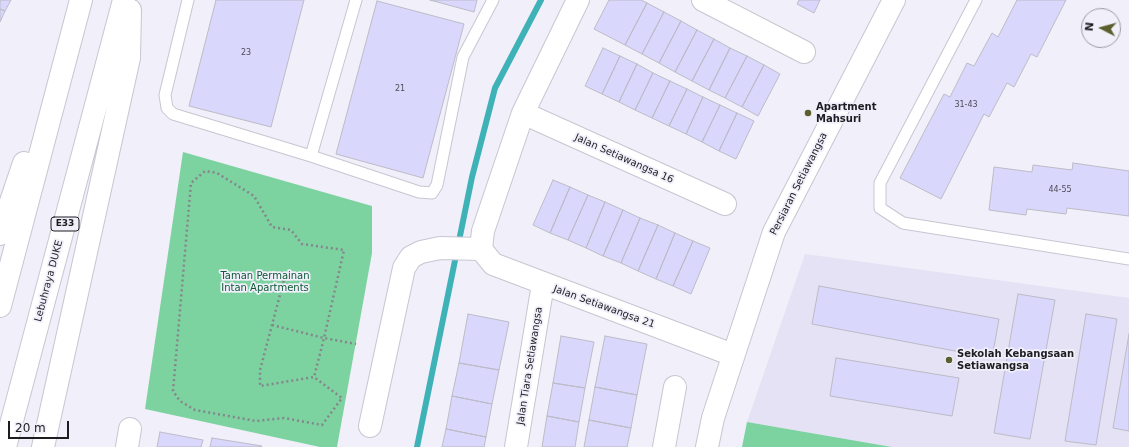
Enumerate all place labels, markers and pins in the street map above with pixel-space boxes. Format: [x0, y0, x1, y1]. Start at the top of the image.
place label: Apartment Mahsuri [816, 101, 876, 124]
marker: Apartment Mahsuri [803, 108, 813, 118]
place label: Sekolah Kebangsaan Setiawangsa [957, 348, 1074, 372]
marker: Sekolah Kebangsaan Setiawangsa [944, 355, 954, 365]

